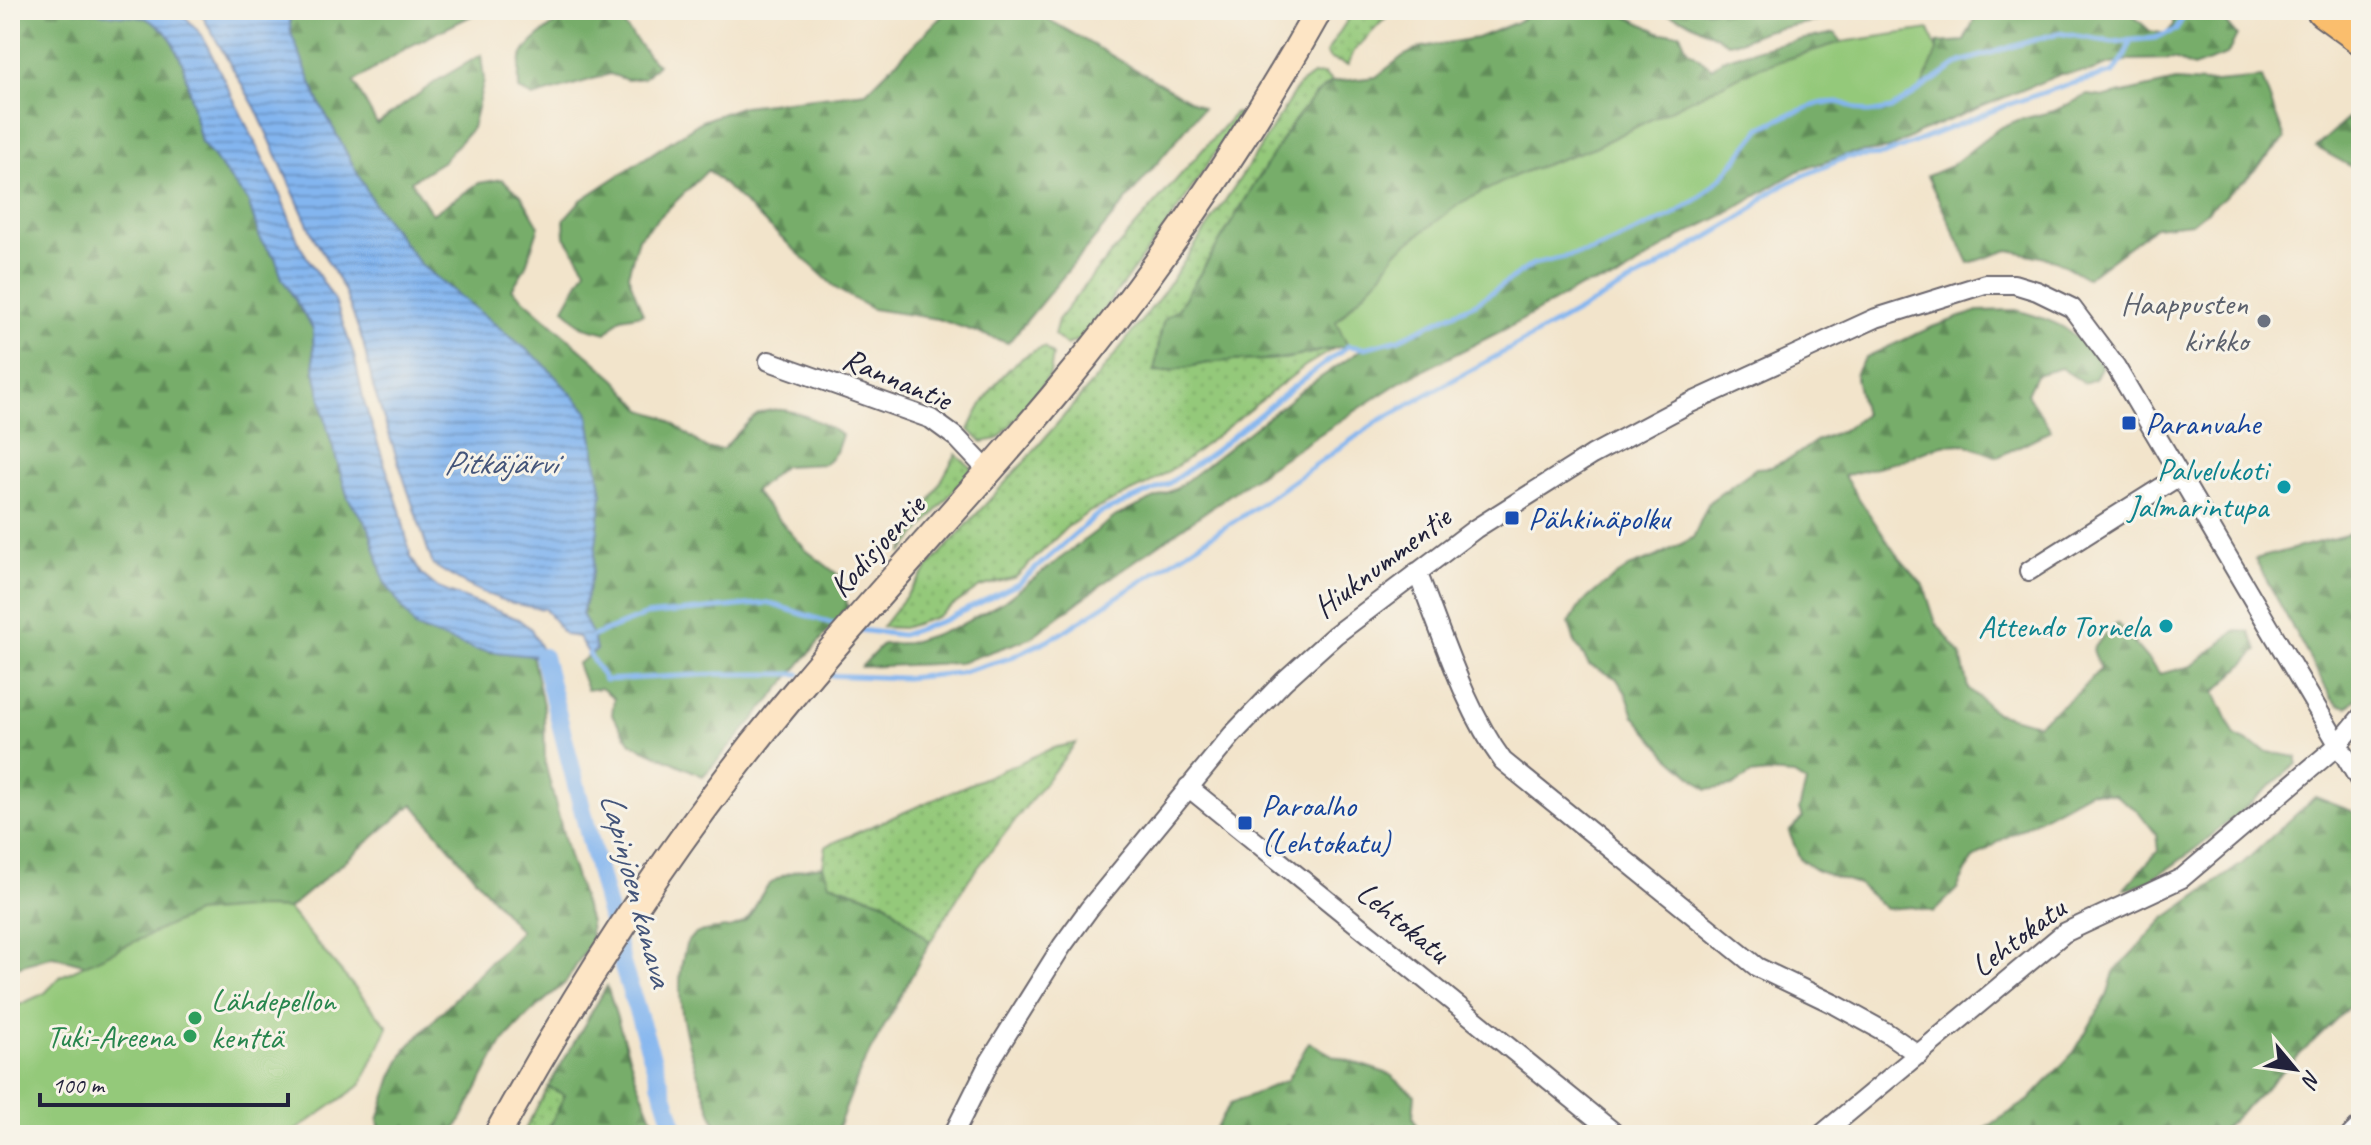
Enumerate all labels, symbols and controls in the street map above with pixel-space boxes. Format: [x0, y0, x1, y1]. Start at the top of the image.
place label: Haappusten kirkko [2121, 283, 2252, 361]
marker: Haappusten kirkko [2255, 312, 2273, 330]
street label: Rannantie [837, 338, 960, 421]
place label: Paranvahe [2145, 403, 2263, 444]
marker: Paranvahe [2120, 414, 2138, 432]
water label: Pitkäjärvi [444, 441, 565, 484]
place label: Palvelukoti Jalmarintupa [2125, 449, 2272, 527]
marker: Palvelukoti Jalmarintupa [2275, 478, 2293, 496]
street label: Kodisjoentie [820, 484, 936, 606]
street label: Hiuknummentie [1305, 495, 1461, 627]
place label: Pähkinäpolku [1528, 498, 1672, 539]
marker: Pähkinäpolku [1503, 509, 1521, 527]
place label: Attendo Tornela [1978, 606, 2152, 647]
marker: Attendo Tornela [2157, 617, 2175, 635]
place label: Paroalho (Lehtokatu) [1261, 785, 1392, 863]
water label: Lapinjoen kanava [591, 788, 684, 993]
marker: Paroalho (Lehtokatu) [1236, 814, 1254, 832]
street label: Lehtokatu [1348, 872, 1460, 973]
street label: Lehtokatu [1963, 887, 2075, 986]
place label: Lähdepellon kenttä [211, 980, 337, 1058]
marker: Lähdepellon kenttä [186, 1009, 204, 1027]
place label: Tuki-Areena [46, 1016, 177, 1057]
marker: Tuki-Areena [181, 1027, 199, 1045]
north arrow [2255, 1029, 2335, 1109]
scale bar [40, 1057, 288, 1107]
text: N [2294, 1065, 2327, 1094]
text: 100 m [52, 1070, 106, 1100]

